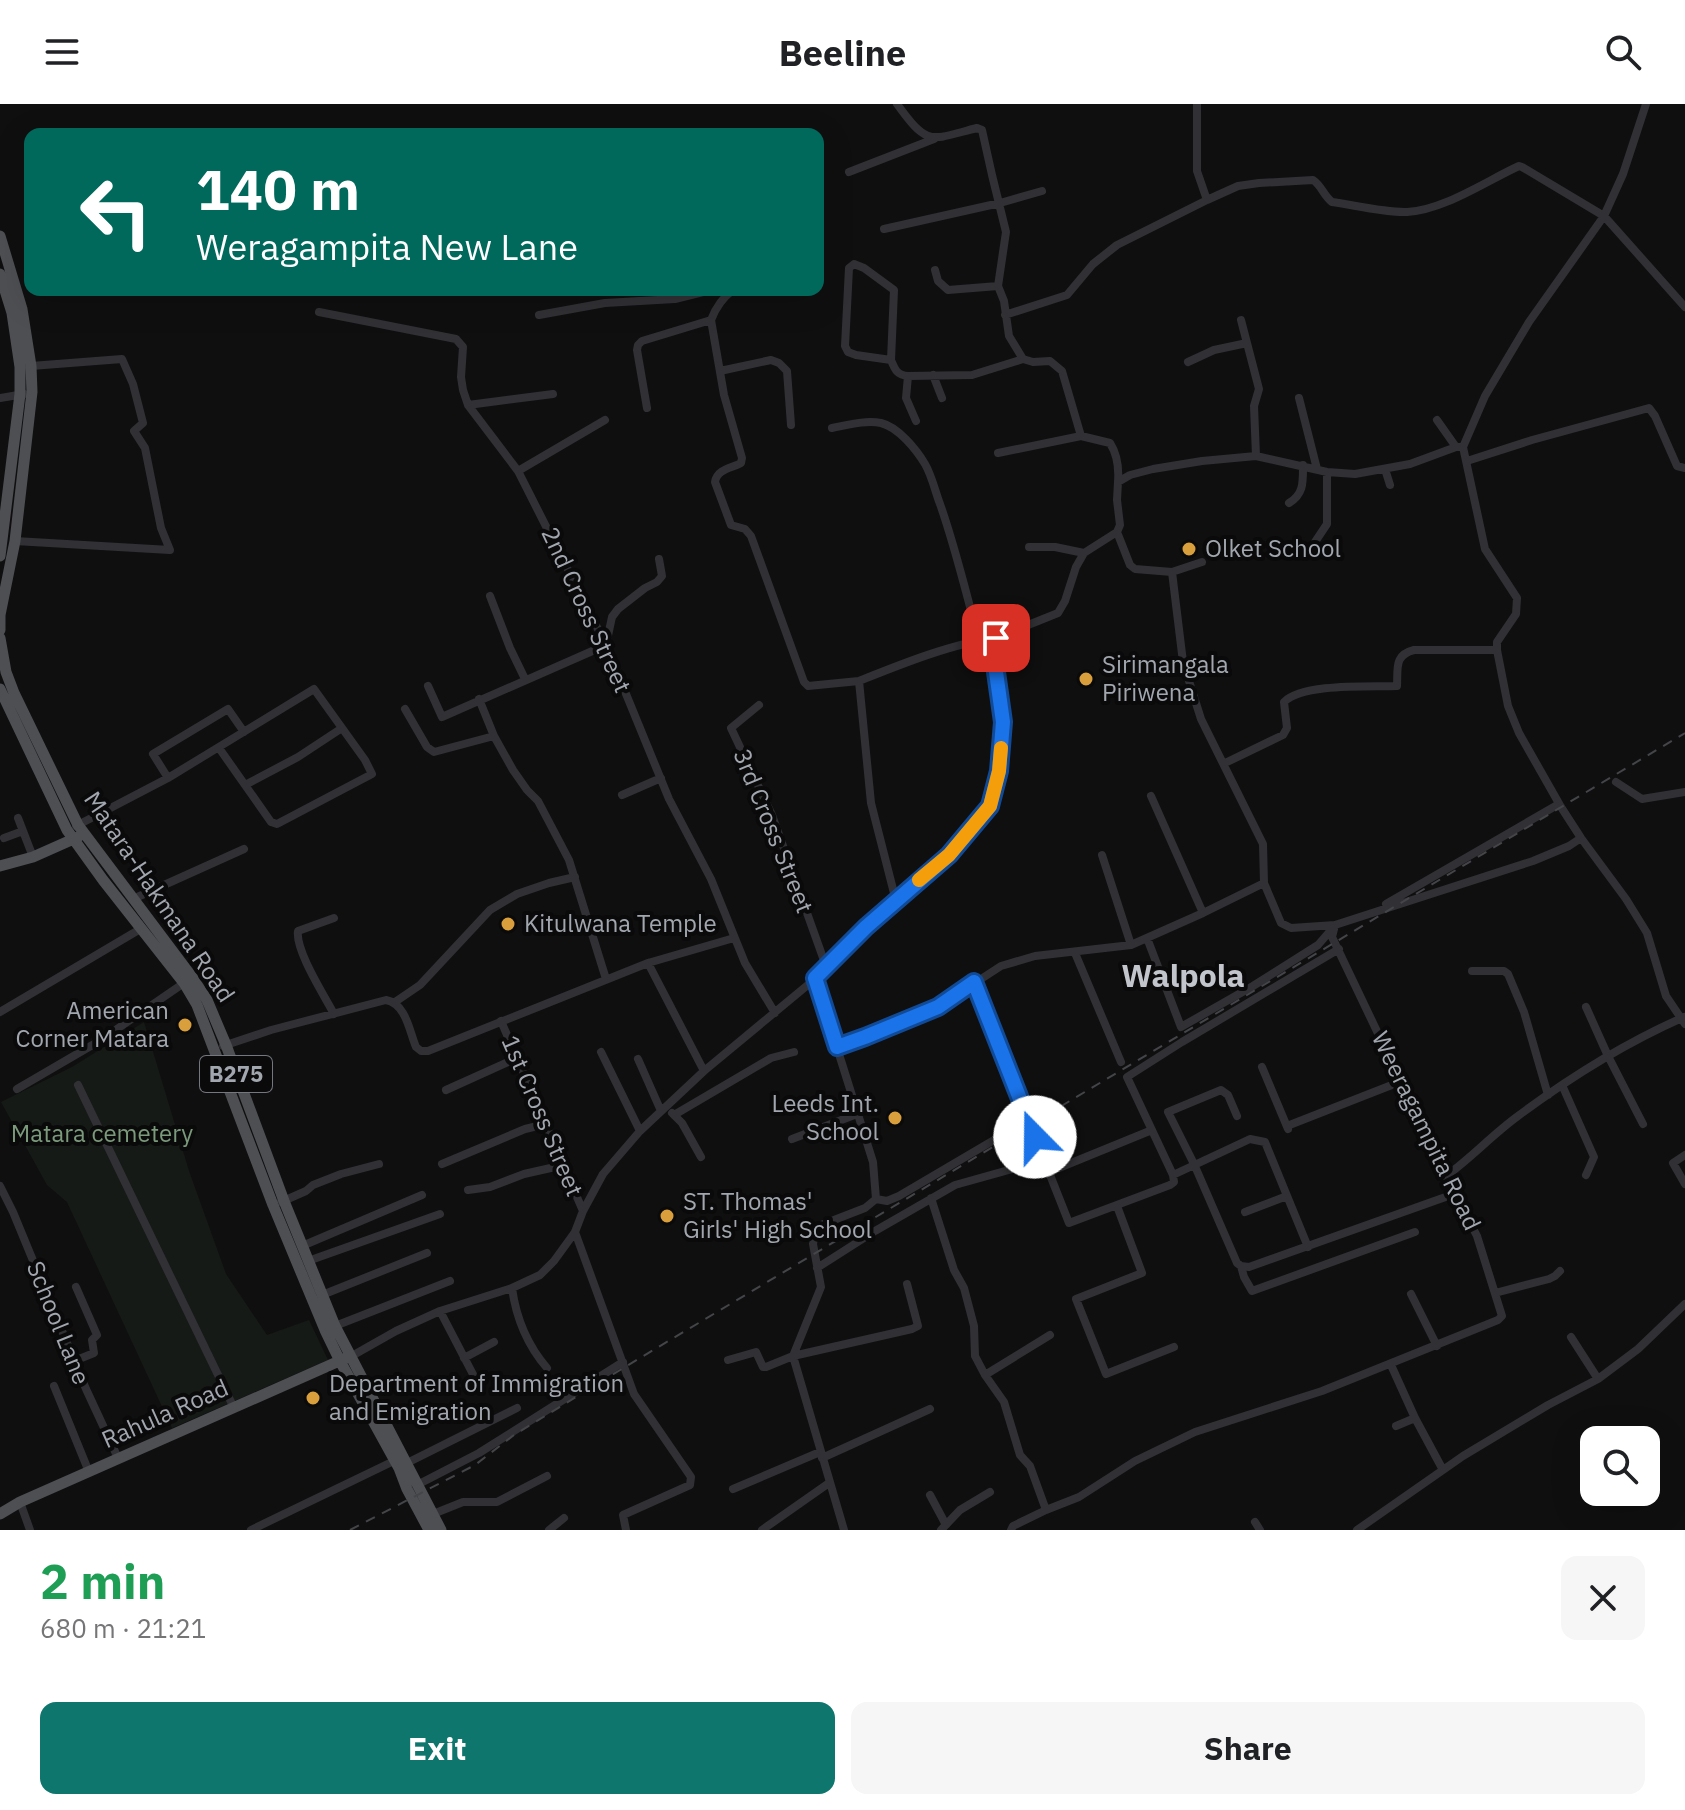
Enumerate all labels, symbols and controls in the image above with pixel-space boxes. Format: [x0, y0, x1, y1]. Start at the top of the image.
text: Beeline [779, 29, 906, 76]
icon: menu [40, 30, 84, 74]
icon: search [1601, 30, 1645, 74]
text: 140 m [196, 153, 360, 225]
icon: left [64, 160, 168, 264]
text: Weragampita New Lane [196, 223, 578, 270]
street label: 2nd Cross Street [534, 522, 639, 698]
place label: Olket School [1205, 532, 1341, 564]
marker: Olket School [1180, 540, 1198, 558]
pin [962, 604, 1030, 672]
icon: arrive [974, 616, 1018, 660]
place label: Sirimangala Piriwena [1102, 648, 1229, 708]
marker: Sirimangala Piriwena [1077, 670, 1095, 688]
street label: 3rd Cross Street [726, 744, 821, 917]
street label: Matara-Hakmana Road [77, 785, 242, 1008]
place label: Kitulwana Temple [524, 907, 717, 939]
marker: Kitulwana Temple [499, 915, 517, 933]
district label: Walpola [1121, 954, 1245, 996]
place label: American Corner Matara [15, 994, 169, 1054]
marker: American Corner Matara [176, 1016, 194, 1034]
street label: Weeragampita Road [1365, 1026, 1489, 1235]
street label: 1st Cross Street [495, 1030, 591, 1201]
road number: B275 [200, 1056, 272, 1092]
place label: Leeds Int. School [771, 1087, 879, 1147]
position arrow [993, 1095, 1077, 1179]
marker: Leeds Int. School [886, 1109, 904, 1127]
park label: Matara cemetery [11, 1117, 193, 1149]
place label: ST. Thomas' Girls' High School [683, 1185, 872, 1245]
marker: ST. Thomas' Girls' High School [658, 1207, 676, 1225]
street label: School Lane [20, 1256, 98, 1389]
place label: Department of Immigration and Emigration [329, 1367, 624, 1427]
street label: Rahula Road [96, 1371, 233, 1455]
marker: Department of Immigration and Emigration [304, 1389, 322, 1407]
map controls [1580, 1426, 1660, 1506]
button: search [1580, 1426, 1660, 1506]
text: 2 min [40, 1550, 165, 1612]
button: close [1561, 1556, 1645, 1640]
text: 680 m · 21:21 [40, 1611, 206, 1645]
button: Exit [40, 1702, 835, 1794]
button: Share [851, 1702, 1645, 1794]

